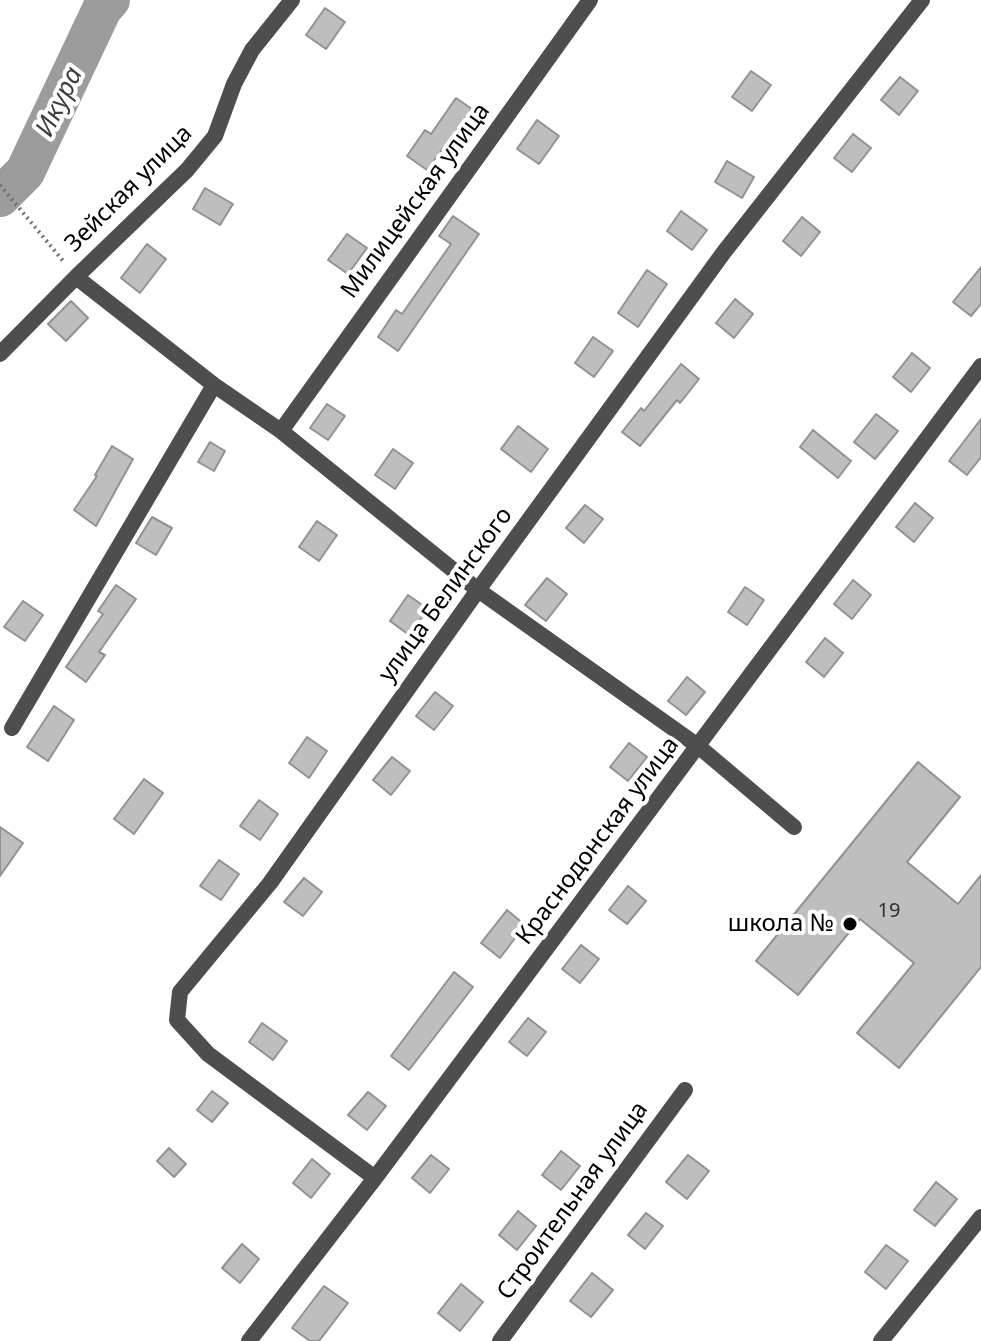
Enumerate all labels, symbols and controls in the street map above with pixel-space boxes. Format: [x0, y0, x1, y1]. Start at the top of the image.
water label: Икура [30, 62, 90, 142]
street label: Милицейская улица [336, 98, 496, 304]
street label: Зейская улица [60, 120, 198, 258]
street label: улица Белинского [373, 502, 519, 688]
street label: Краснодонская улица [510, 731, 686, 951]
house number: 19 [878, 899, 900, 923]
place label: школа № [728, 910, 834, 938]
marker: школа № [841, 915, 859, 933]
street label: Строительная улица [491, 1096, 655, 1306]

